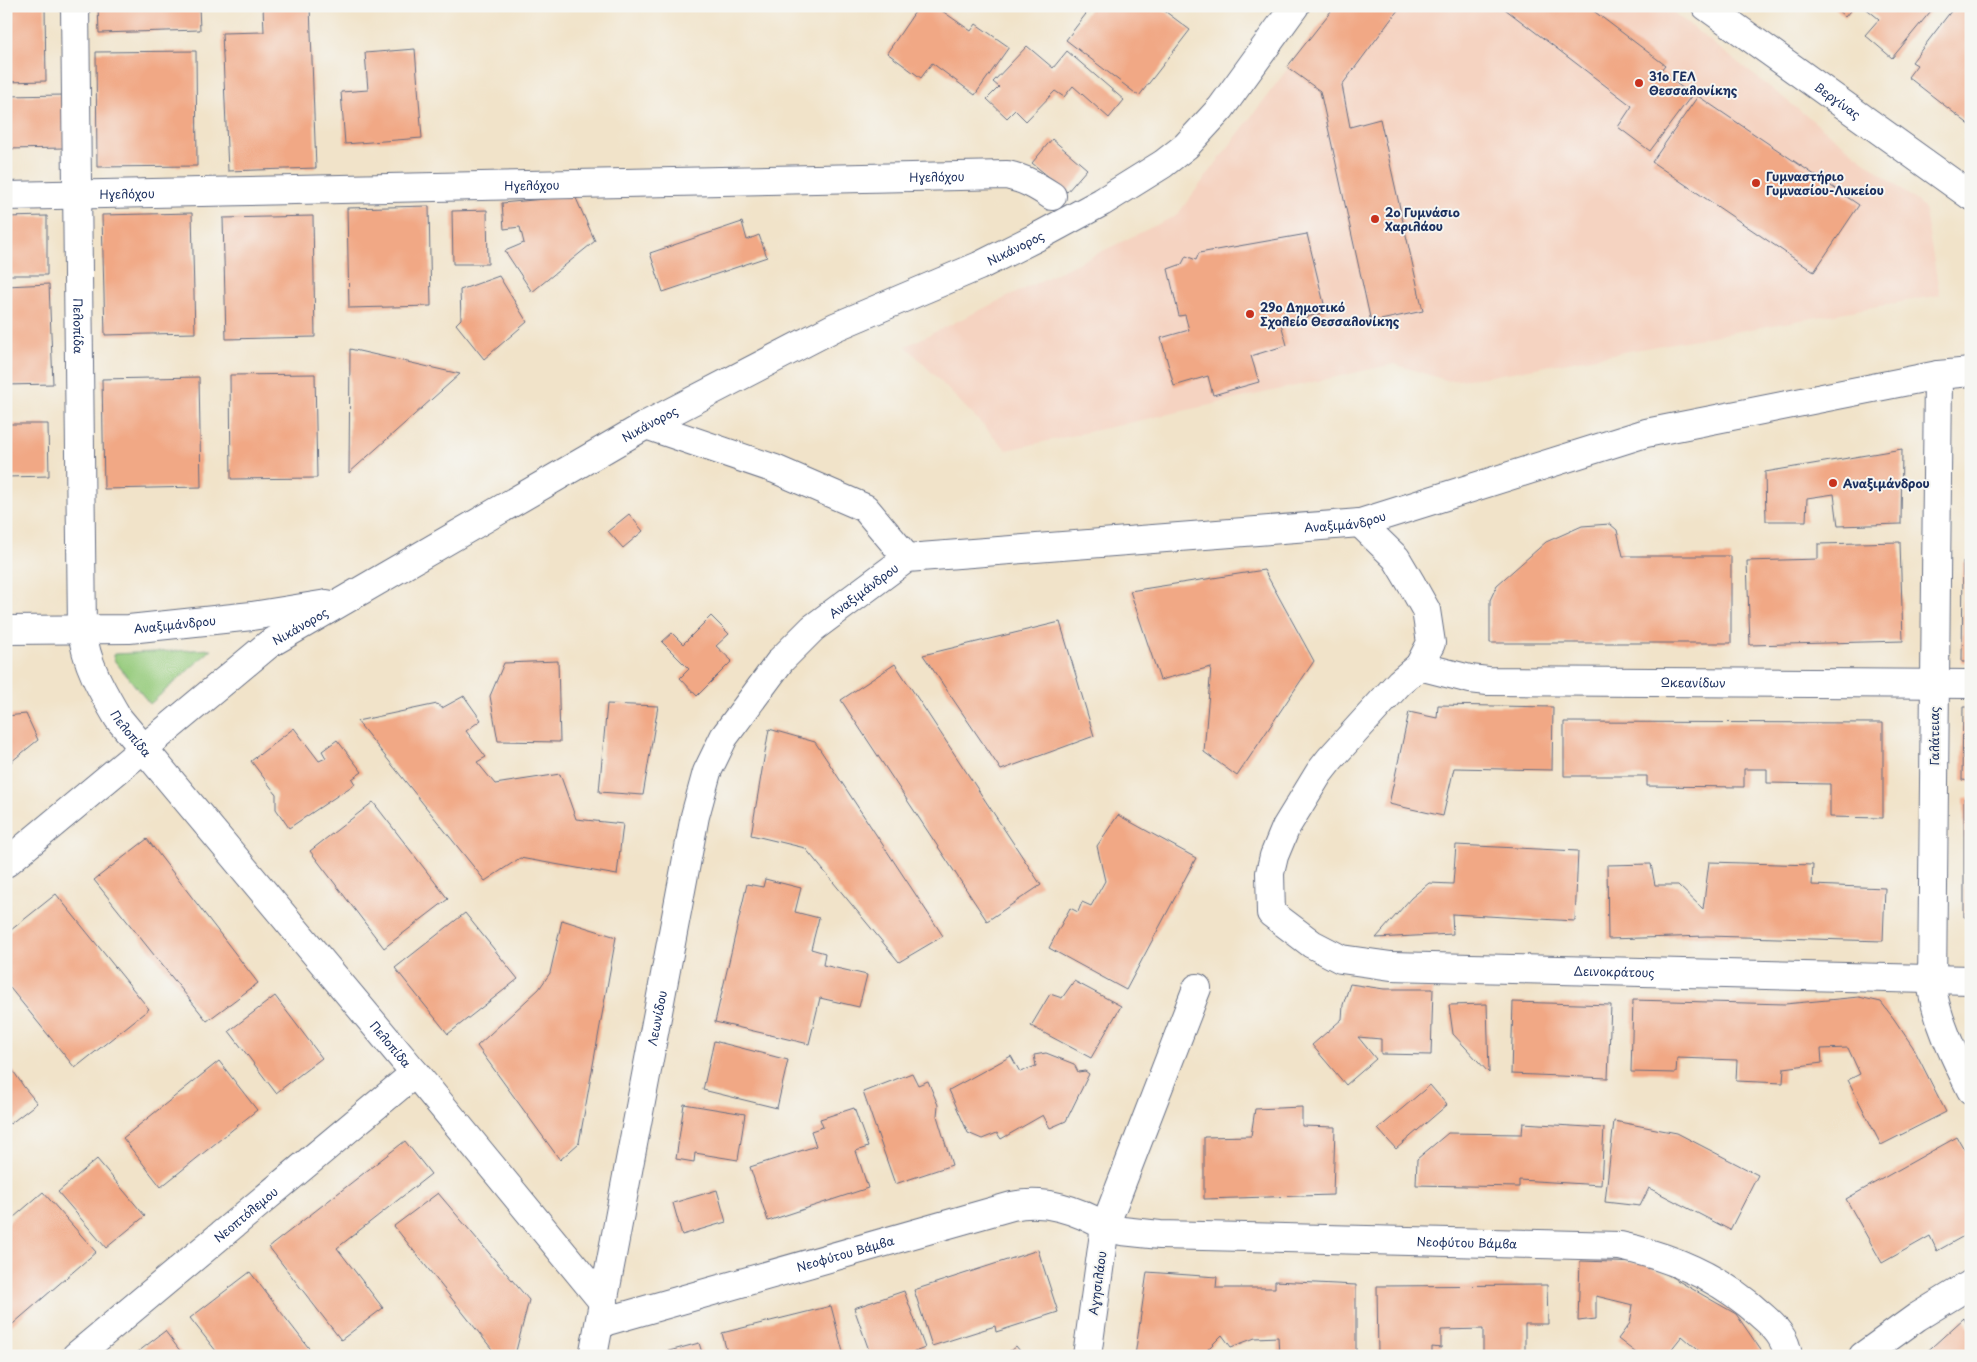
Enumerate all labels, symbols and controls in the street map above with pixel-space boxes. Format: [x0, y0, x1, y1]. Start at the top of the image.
place label: 31ο ΓΕΛ Θεσσαλονίκης [1649, 67, 1738, 99]
marker: 31ο ΓΕΛ Θεσσαλονίκης [1633, 77, 1645, 89]
street label: Βεργίνας [1811, 78, 1864, 123]
street label: Ηγελόχου [909, 167, 965, 186]
place label: Γυμναστήριο Γυμνασίου-Λυκείου [1766, 167, 1884, 199]
street label: Ηγελόχου [504, 175, 560, 195]
marker: Γυμναστήριο Γυμνασίου-Λυκείου [1750, 177, 1762, 189]
street label: Ηγελόχου [99, 184, 155, 203]
place label: 2ο Γυμνάσιο Χαριλάου [1385, 203, 1460, 235]
marker: 2ο Γυμνάσιο Χαριλάου [1369, 213, 1381, 225]
street label: Νικάνορος [984, 226, 1047, 270]
street label: Πελοπίδα [69, 298, 88, 354]
place label: 29ο Δημοτικό Σχολείο Θεσσαλονίκης [1260, 298, 1400, 330]
marker: 29ο Δημοτικό Σχολείο Θεσσαλονίκης [1244, 308, 1256, 320]
street label: Νικάνορος [618, 401, 681, 446]
place label: Αναξιμάνδρου [1843, 474, 1930, 492]
marker: Αναξιμάνδρου [1827, 477, 1839, 489]
street label: Αναξιμάνδρου [1304, 506, 1388, 536]
street label: Αναξιμάνδρου [825, 558, 902, 622]
street label: Νικάνορος [269, 603, 331, 649]
street label: Αναξιμάνδρου [133, 611, 217, 637]
street label: Ωκεανίδων [1661, 673, 1726, 691]
street label: Πελοπίδα [106, 707, 156, 761]
street label: Γαλάτειας [1925, 707, 1943, 765]
street label: Δεινοκράτους [1573, 961, 1655, 981]
street label: Λεωνίδου [643, 989, 671, 1047]
street label: Πελοπίδα [366, 1017, 416, 1071]
street label: Νεοπτόλεμου [210, 1182, 282, 1246]
street label: Νεοφύτου Βάμβα [794, 1231, 896, 1276]
street label: Νεοφύτου Βάμβα [1416, 1232, 1517, 1253]
street label: Αγησιλάου [1084, 1250, 1110, 1316]

